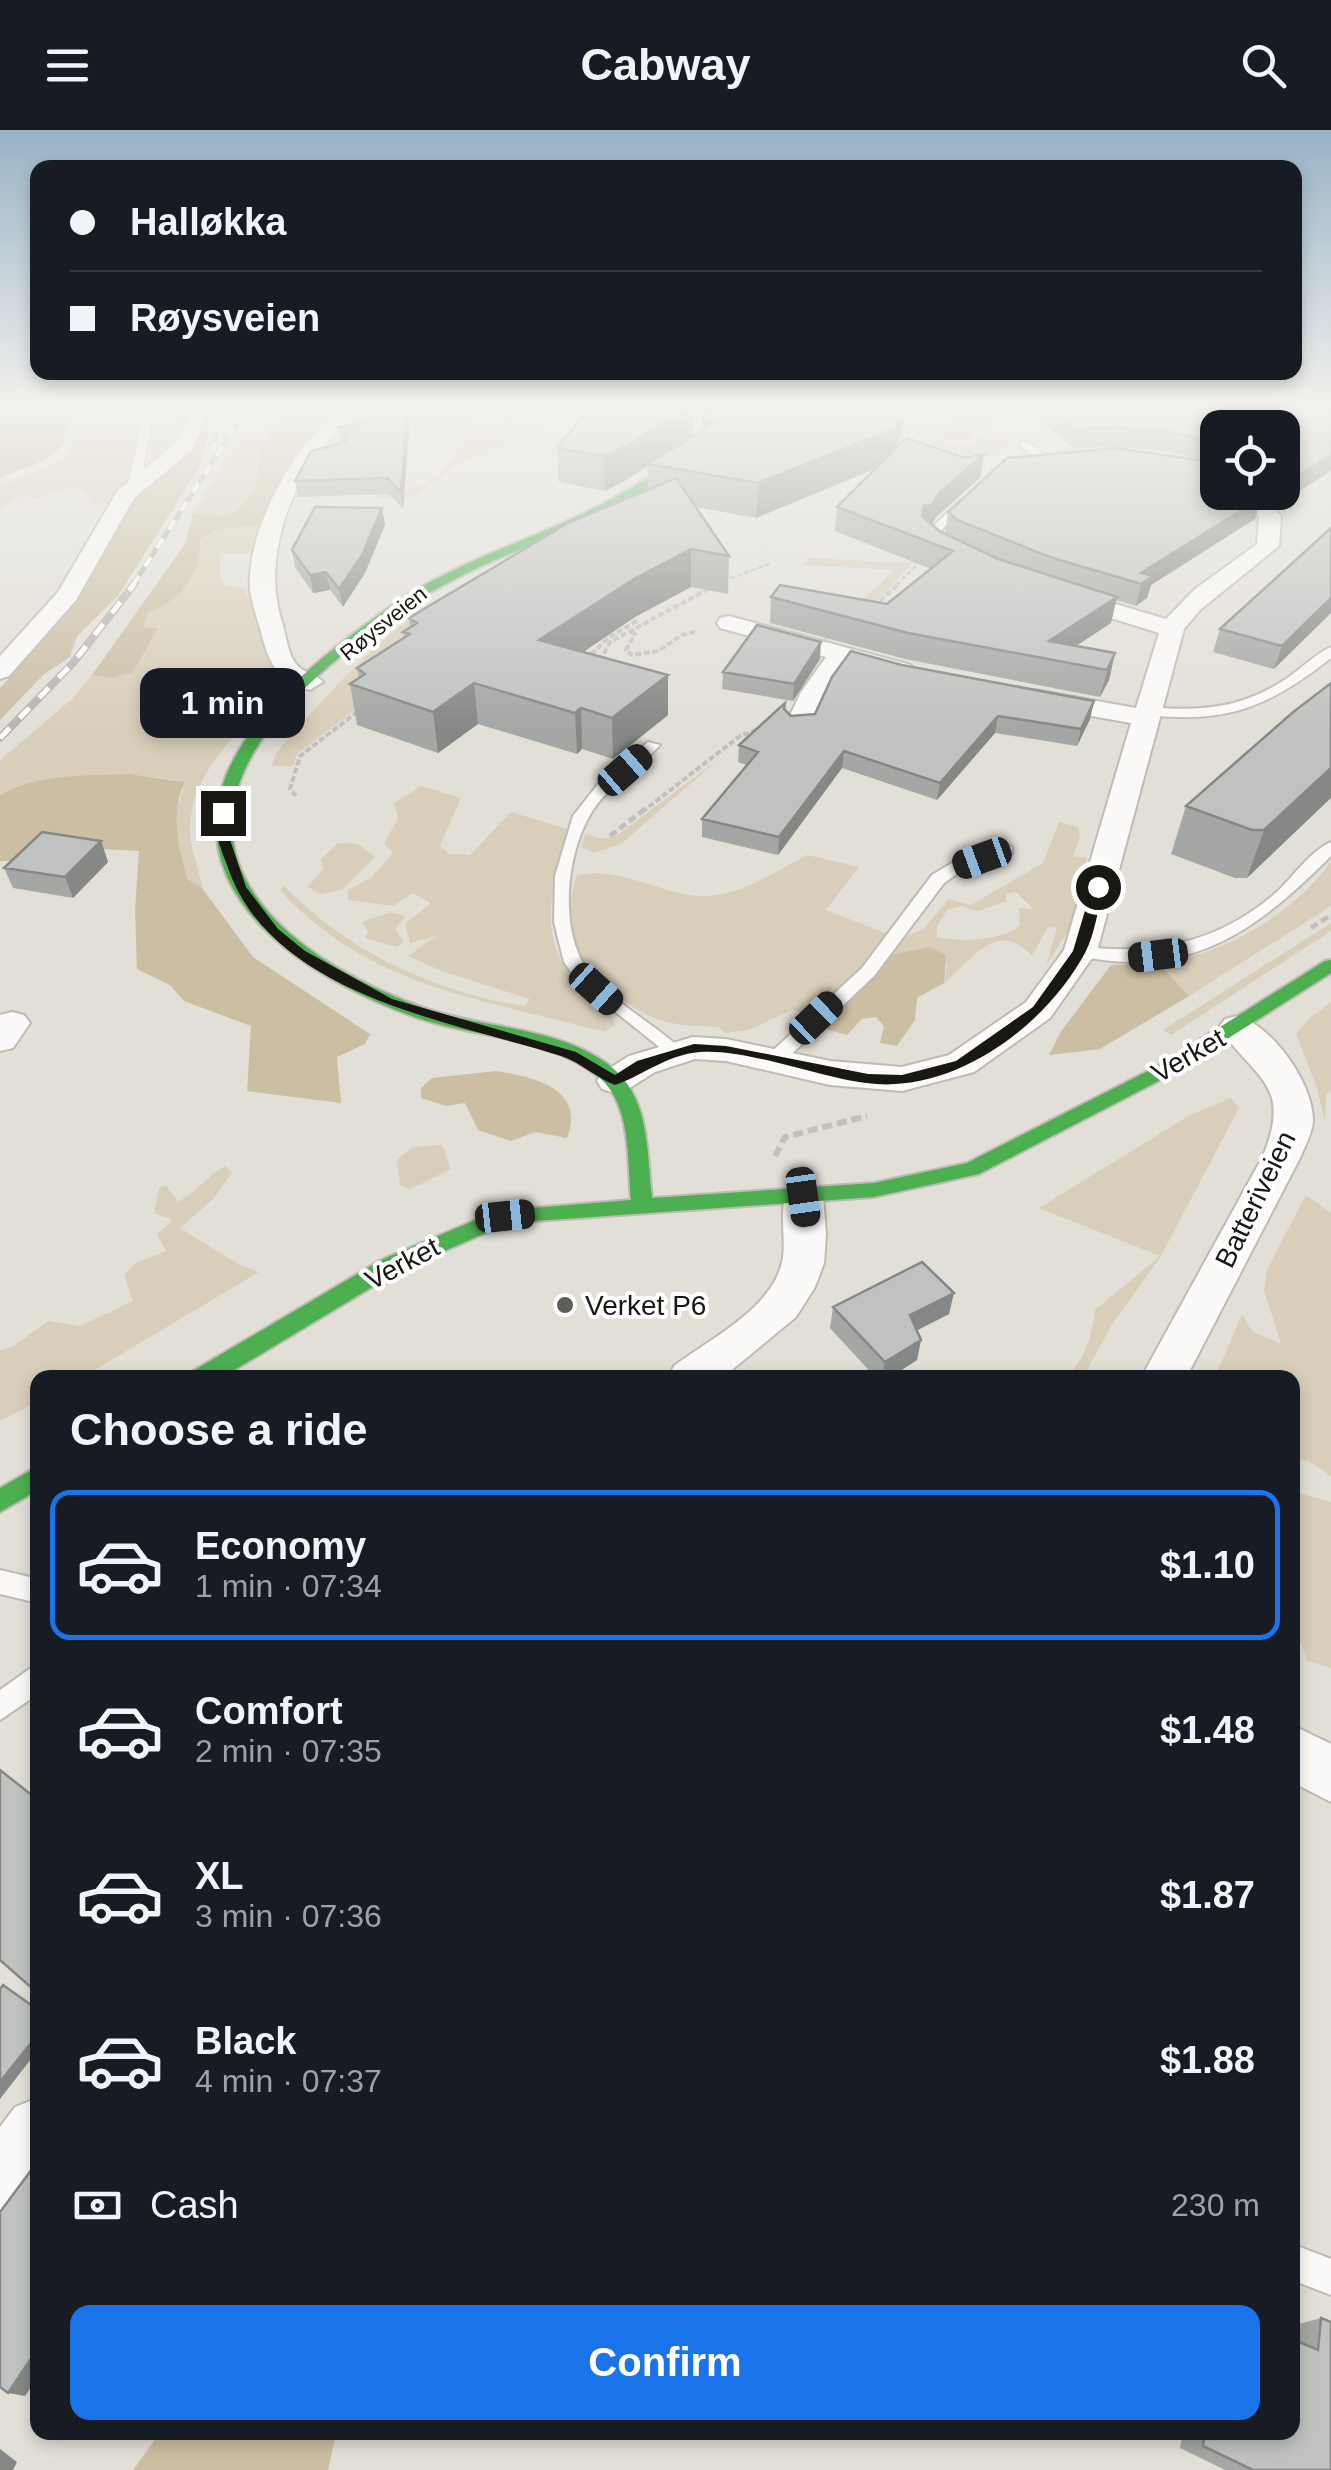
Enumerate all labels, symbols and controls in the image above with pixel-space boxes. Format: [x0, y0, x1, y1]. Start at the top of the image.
icon: menu [40, 38, 95, 93]
icon: search [1236, 38, 1291, 93]
text: Cabway [580, 39, 751, 90]
text: Halløkka [130, 201, 286, 243]
text: Røysveien [130, 297, 320, 339]
map controls [1200, 410, 1300, 510]
button: locate [1200, 410, 1300, 510]
street label: Røysveien [335, 581, 432, 666]
callout: 1 min [140, 668, 306, 738]
text: 1 min [181, 685, 264, 721]
car [593, 739, 657, 801]
route end [201, 791, 246, 836]
car [949, 834, 1015, 882]
route start [1076, 865, 1121, 910]
car [1126, 936, 1190, 974]
car [564, 958, 628, 1020]
car [784, 986, 848, 1050]
street label: Verket [1146, 1022, 1231, 1089]
street label: Batteriveien [1209, 1126, 1302, 1272]
car [784, 1165, 822, 1229]
car [474, 1198, 536, 1234]
street label: Verket [360, 1231, 445, 1296]
place label: Verket P6 [585, 1290, 706, 1321]
marker: Verket P6 [554, 1294, 576, 1316]
text: Choose a ride [70, 1404, 368, 1455]
icon: car [75, 1520, 165, 1610]
text: Economy [195, 1525, 366, 1567]
text: $1.10 [1160, 1544, 1255, 1586]
text: 1 min · 07:34 [195, 1568, 382, 1604]
icon: car [75, 1685, 165, 1775]
text: Comfort [195, 1690, 343, 1732]
text: $1.48 [1160, 1709, 1255, 1751]
text: 2 min · 07:35 [195, 1733, 382, 1769]
icon: car [75, 1850, 165, 1940]
text: XL [195, 1855, 244, 1897]
text: $1.87 [1160, 1874, 1255, 1916]
text: 3 min · 07:36 [195, 1898, 382, 1934]
icon: car [75, 2015, 165, 2105]
text: Black [195, 2020, 296, 2062]
text: $1.88 [1160, 2039, 1255, 2081]
text: 4 min · 07:37 [195, 2063, 382, 2099]
icon: cash [70, 2178, 125, 2233]
text: Cash [150, 2184, 239, 2226]
text: 230 m [1171, 2187, 1260, 2223]
button: Confirm [70, 2305, 1260, 2420]

